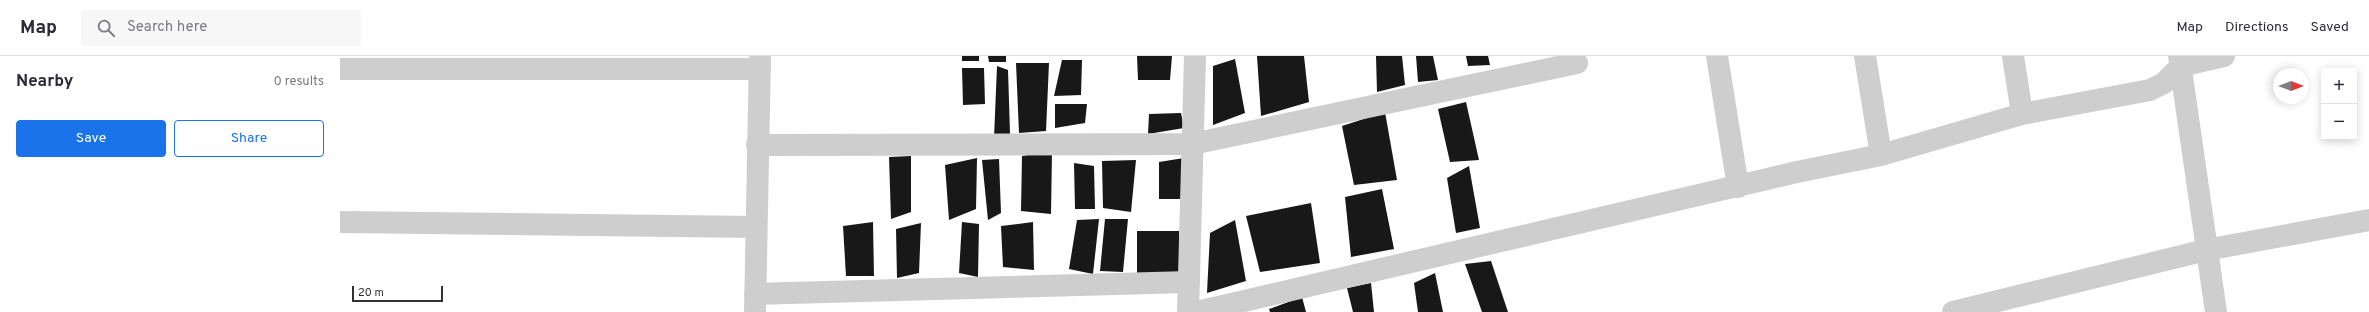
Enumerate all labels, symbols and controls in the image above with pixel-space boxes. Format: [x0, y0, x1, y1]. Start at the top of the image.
search box [81, 10, 361, 46]
text: Map [20, 16, 57, 40]
icon: search [95, 17, 117, 39]
text: Search here [127, 18, 207, 37]
text: Map [2177, 19, 2203, 36]
text: Directions [2225, 19, 2289, 36]
text: Saved [2311, 19, 2349, 36]
north arrow [2273, 68, 2309, 104]
map controls [2321, 68, 2357, 140]
button: + [2321, 68, 2357, 104]
text: Nearby [16, 71, 73, 93]
text: 0 results [273, 74, 324, 90]
button: − [2321, 104, 2357, 140]
button: Save [16, 120, 166, 157]
button: Share [174, 120, 324, 157]
scale bar [352, 284, 443, 303]
text: 20 m [358, 286, 384, 300]

